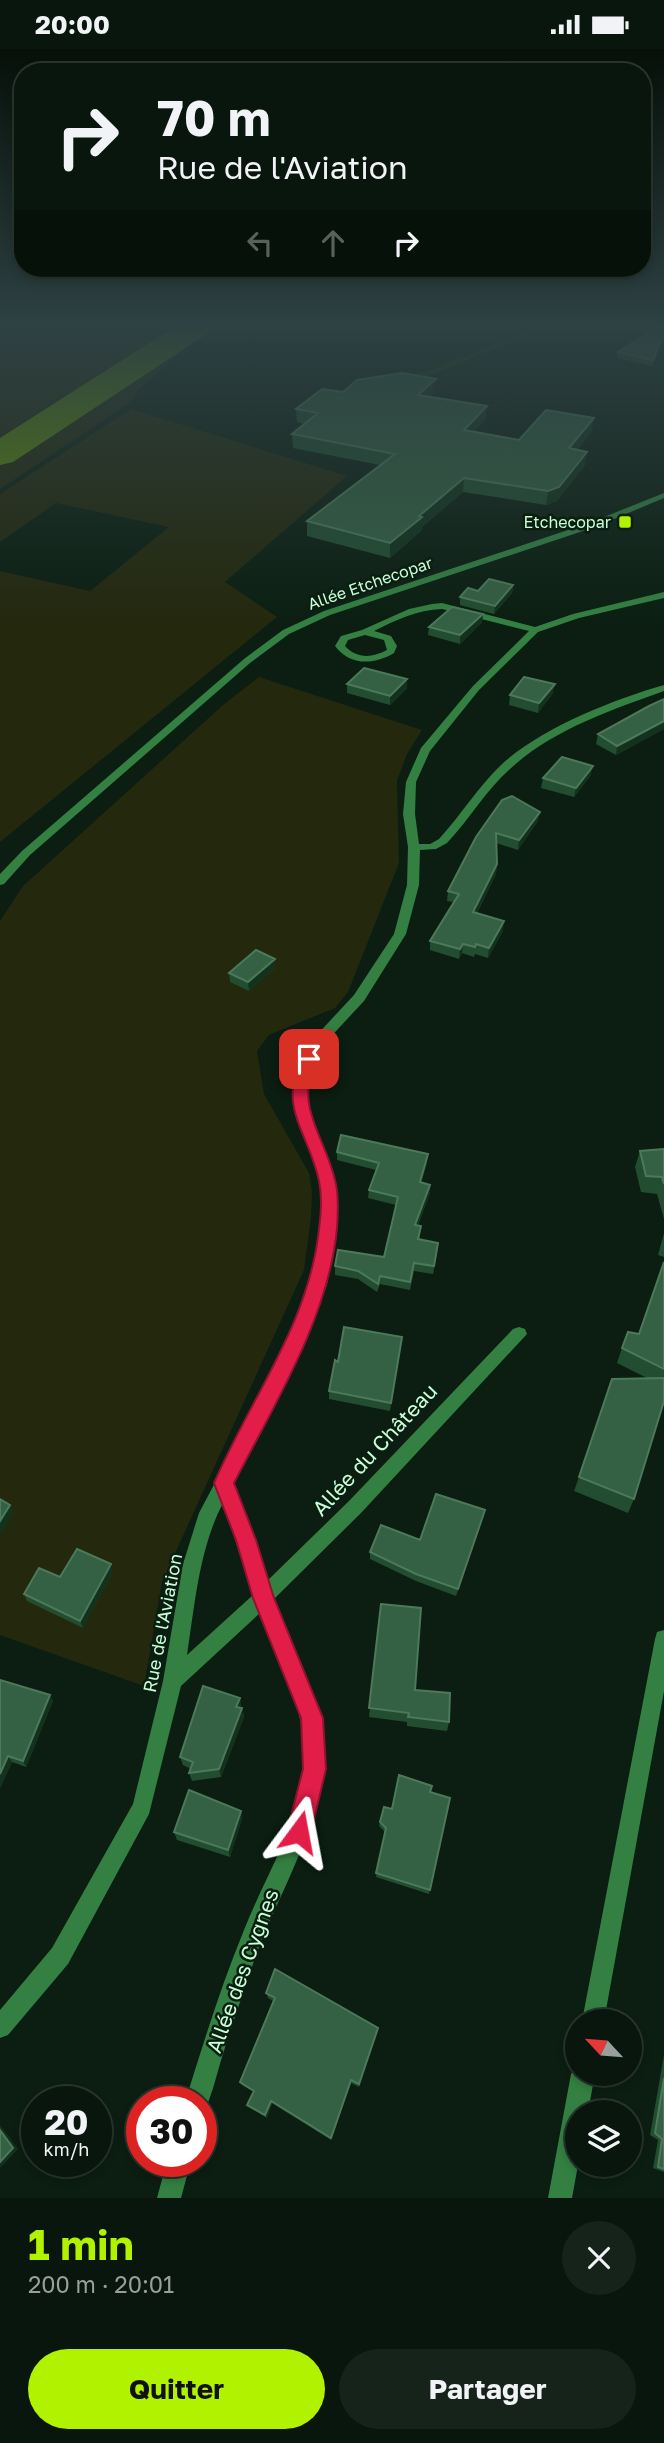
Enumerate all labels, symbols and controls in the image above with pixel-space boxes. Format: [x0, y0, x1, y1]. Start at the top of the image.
text: 20:00 [35, 9, 110, 40]
text: 70 m [157, 88, 271, 147]
icon: right [42, 91, 133, 182]
text: Rue de l'Aviation [157, 148, 408, 186]
icon: left [241, 224, 279, 262]
icon: ahead [314, 224, 352, 262]
icon: right [387, 224, 425, 262]
place label: Etchecopar [524, 512, 611, 532]
marker: Etchecopar [617, 514, 633, 530]
street label: Allée Etchecopar [305, 552, 435, 614]
pin [279, 1029, 339, 1089]
icon: arrive [290, 1040, 328, 1078]
street label: Allée du Château [306, 1378, 442, 1521]
street label: Rue de l'Aviation [138, 1551, 186, 1694]
position arrow [262, 1795, 336, 1869]
street label: Allée des Cygnes [200, 1885, 284, 2056]
north arrow [565, 2009, 642, 2086]
map controls [565, 2009, 642, 2177]
speed limit sign: 30 [126, 2086, 217, 2177]
button: layers [565, 2100, 642, 2177]
text: 20 [44, 2101, 89, 2143]
text: km/h [44, 2138, 89, 2160]
text: 1 min [28, 2219, 134, 2269]
button: close [562, 2221, 636, 2295]
text: 200 m · 20:01 [28, 2270, 174, 2298]
button: Quitter [28, 2349, 325, 2429]
button: Partager [339, 2349, 636, 2429]

